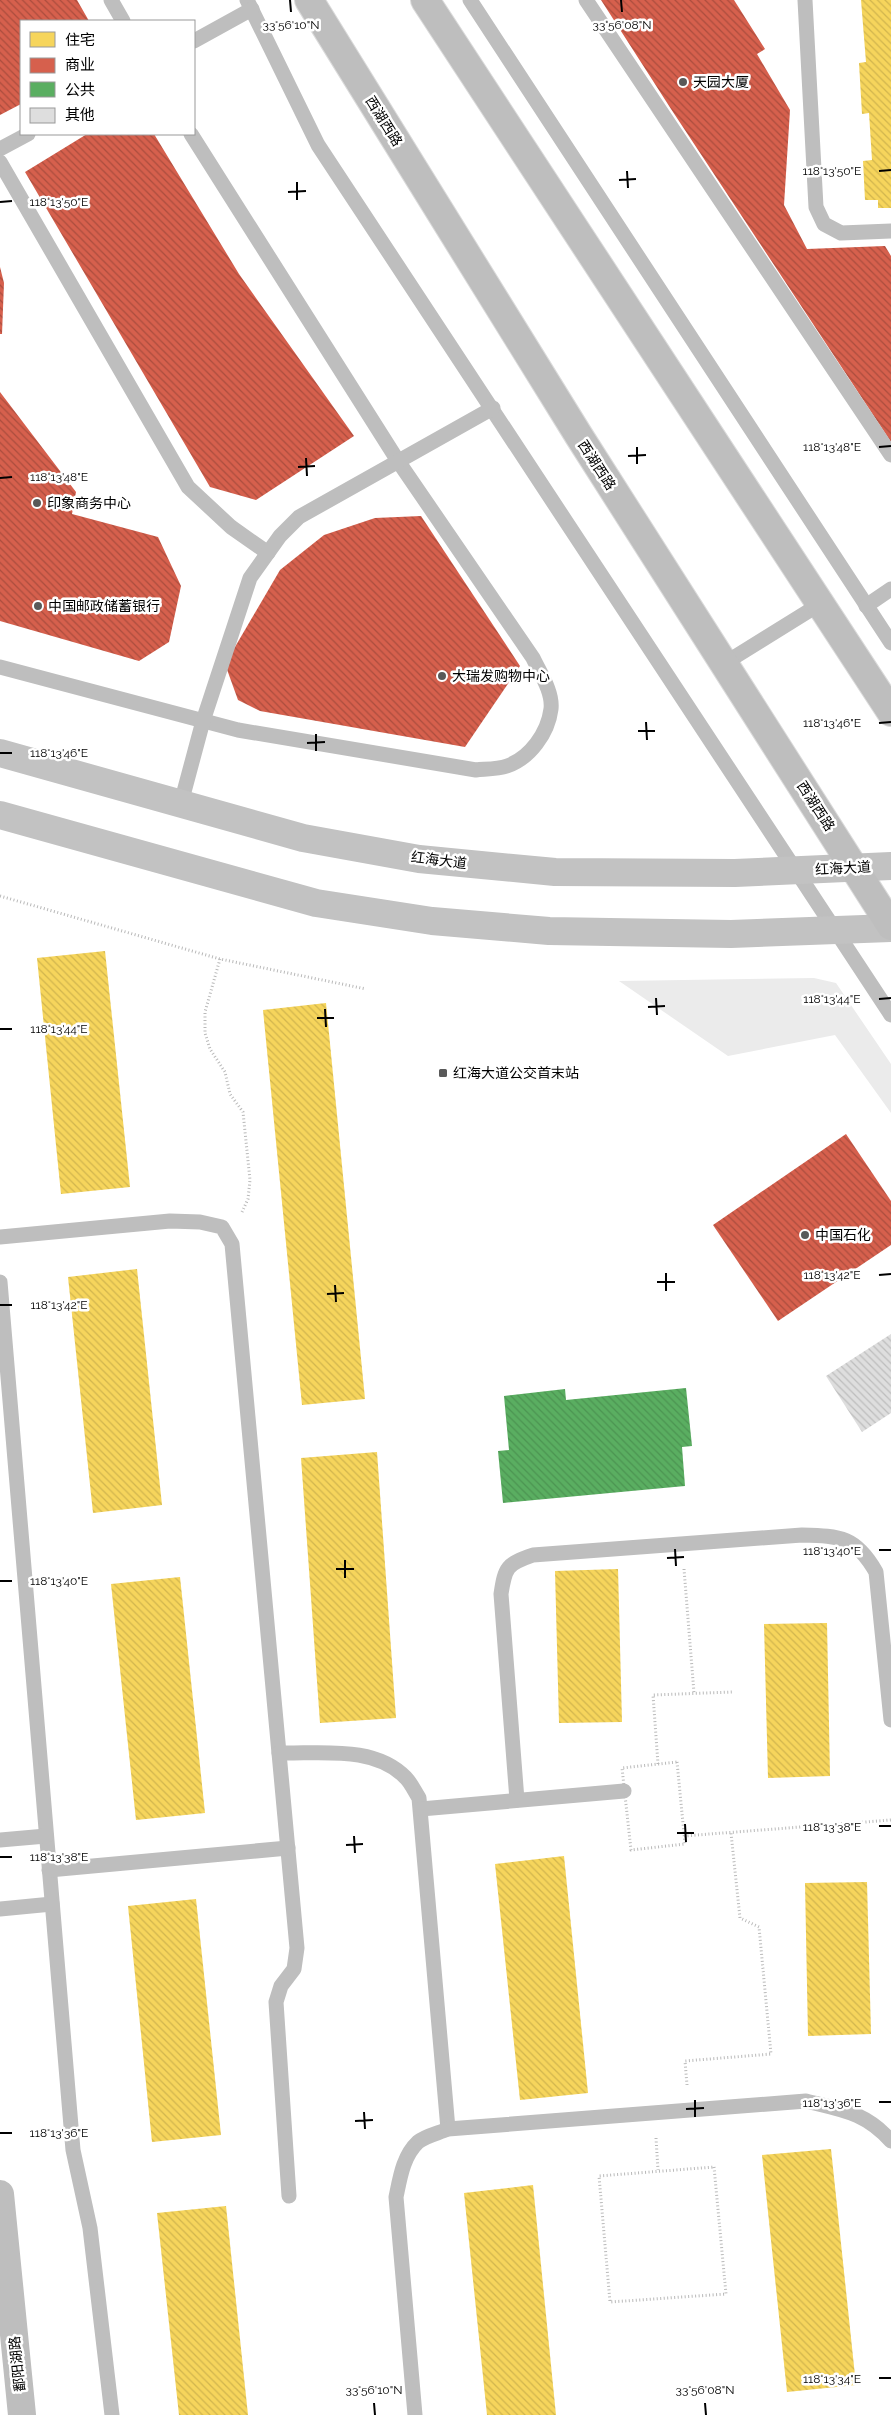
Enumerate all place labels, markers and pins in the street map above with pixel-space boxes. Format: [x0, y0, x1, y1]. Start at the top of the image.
place label: 天园大厦 [693, 74, 749, 90]
marker: 天园大厦 [677, 76, 689, 88]
place label: 印象商务中心 [47, 495, 131, 511]
marker: 印象商务中心 [31, 497, 43, 509]
place label: 中国邮政储蓄银行 [48, 598, 160, 614]
marker: 中国邮政储蓄银行 [32, 600, 44, 612]
place label: 大瑞发购物中心 [452, 668, 550, 684]
marker: 大瑞发购物中心 [436, 670, 448, 682]
place label: 红海大道公交首末站 [453, 1065, 579, 1081]
marker: 红海大道公交首末站 [437, 1067, 449, 1079]
place label: 中国石化 [815, 1227, 871, 1243]
marker: 中国石化 [799, 1229, 811, 1241]

